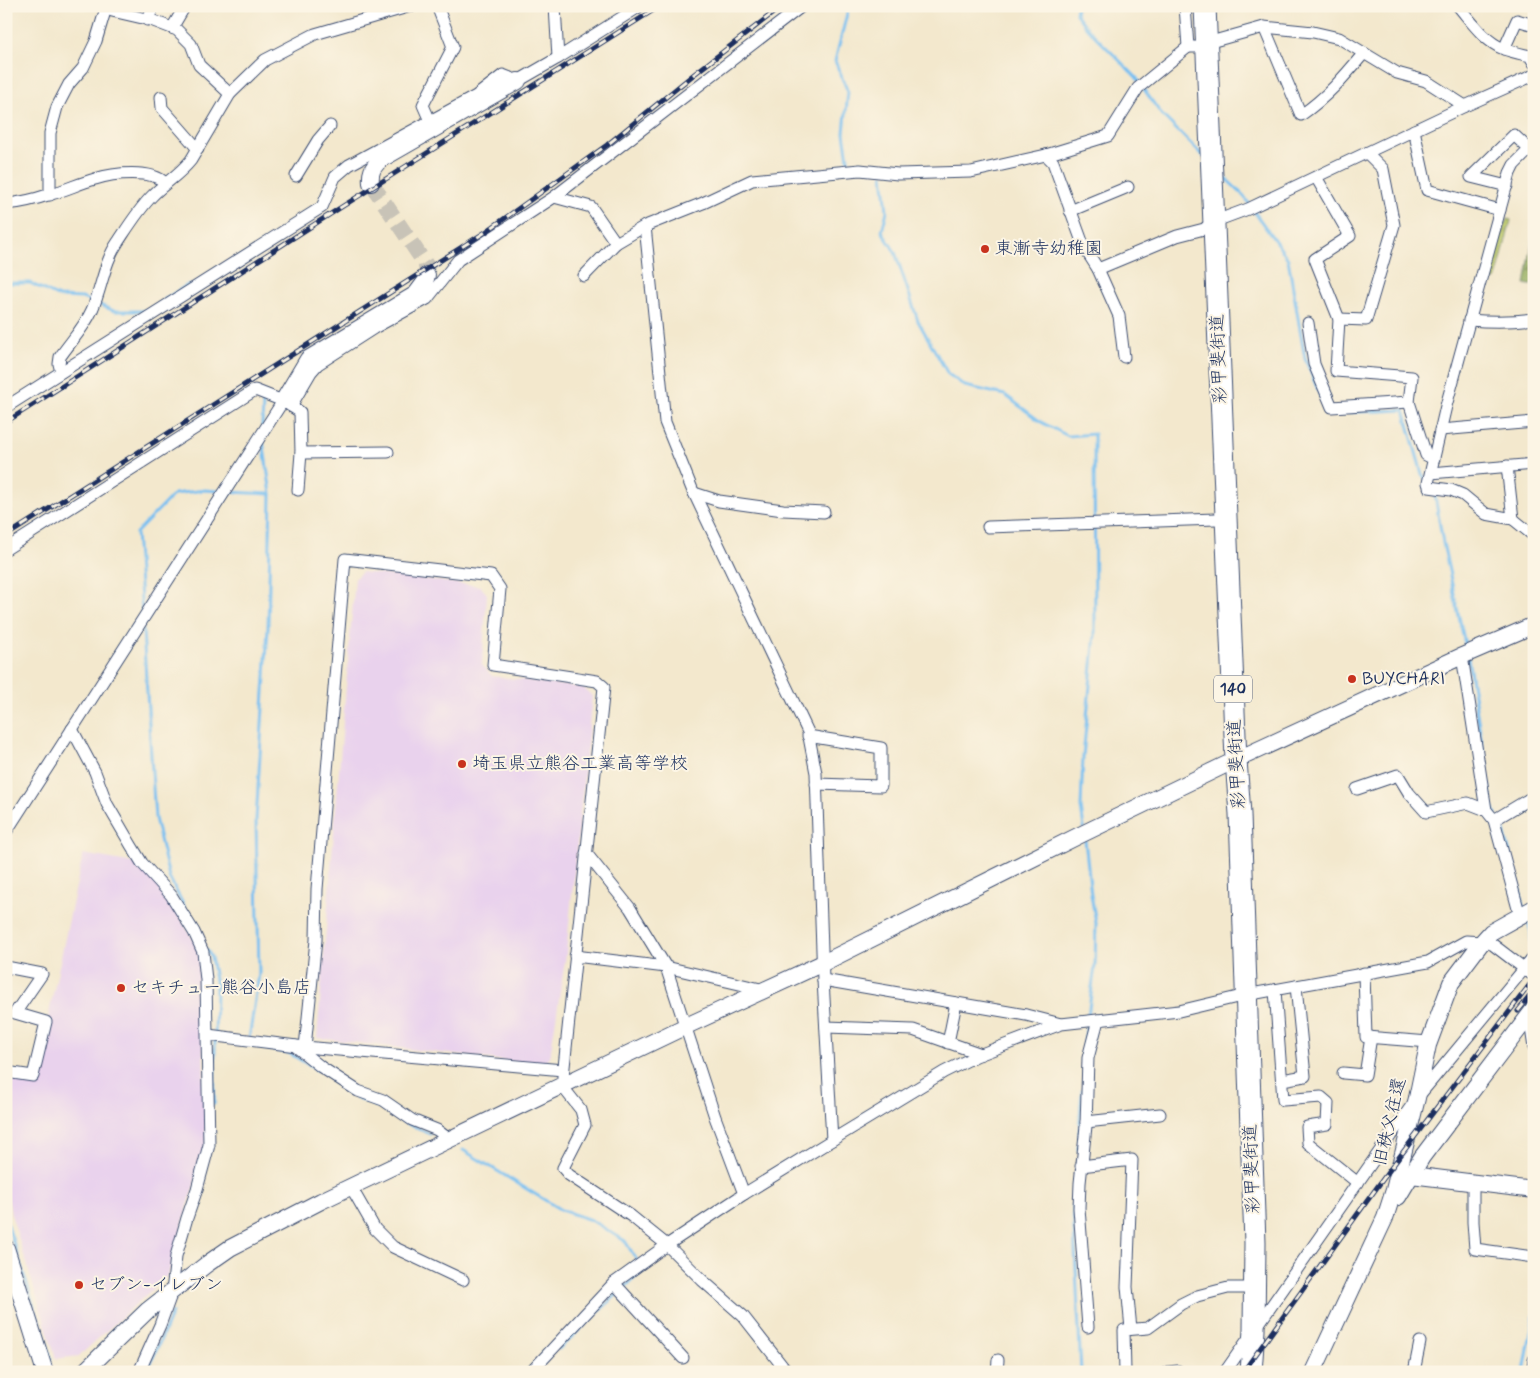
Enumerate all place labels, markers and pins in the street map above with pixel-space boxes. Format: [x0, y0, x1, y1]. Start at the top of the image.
place label: 東漸寺幼稚園 [995, 237, 1103, 261]
marker: 東漸寺幼稚園 [979, 243, 991, 255]
place label: BUYCHARI [1362, 667, 1445, 691]
marker: BUYCHARI [1346, 673, 1358, 685]
place label: 埼玉県立熊谷工業高等学校 [472, 752, 688, 776]
marker: 埼玉県立熊谷工業高等学校 [456, 758, 468, 770]
place label: セキチュー熊谷小島店 [131, 976, 311, 1000]
marker: セキチュー熊谷小島店 [115, 982, 127, 994]
place label: セブン-イレブン [89, 1273, 223, 1297]
marker: セブン-イレブン [73, 1279, 85, 1291]

